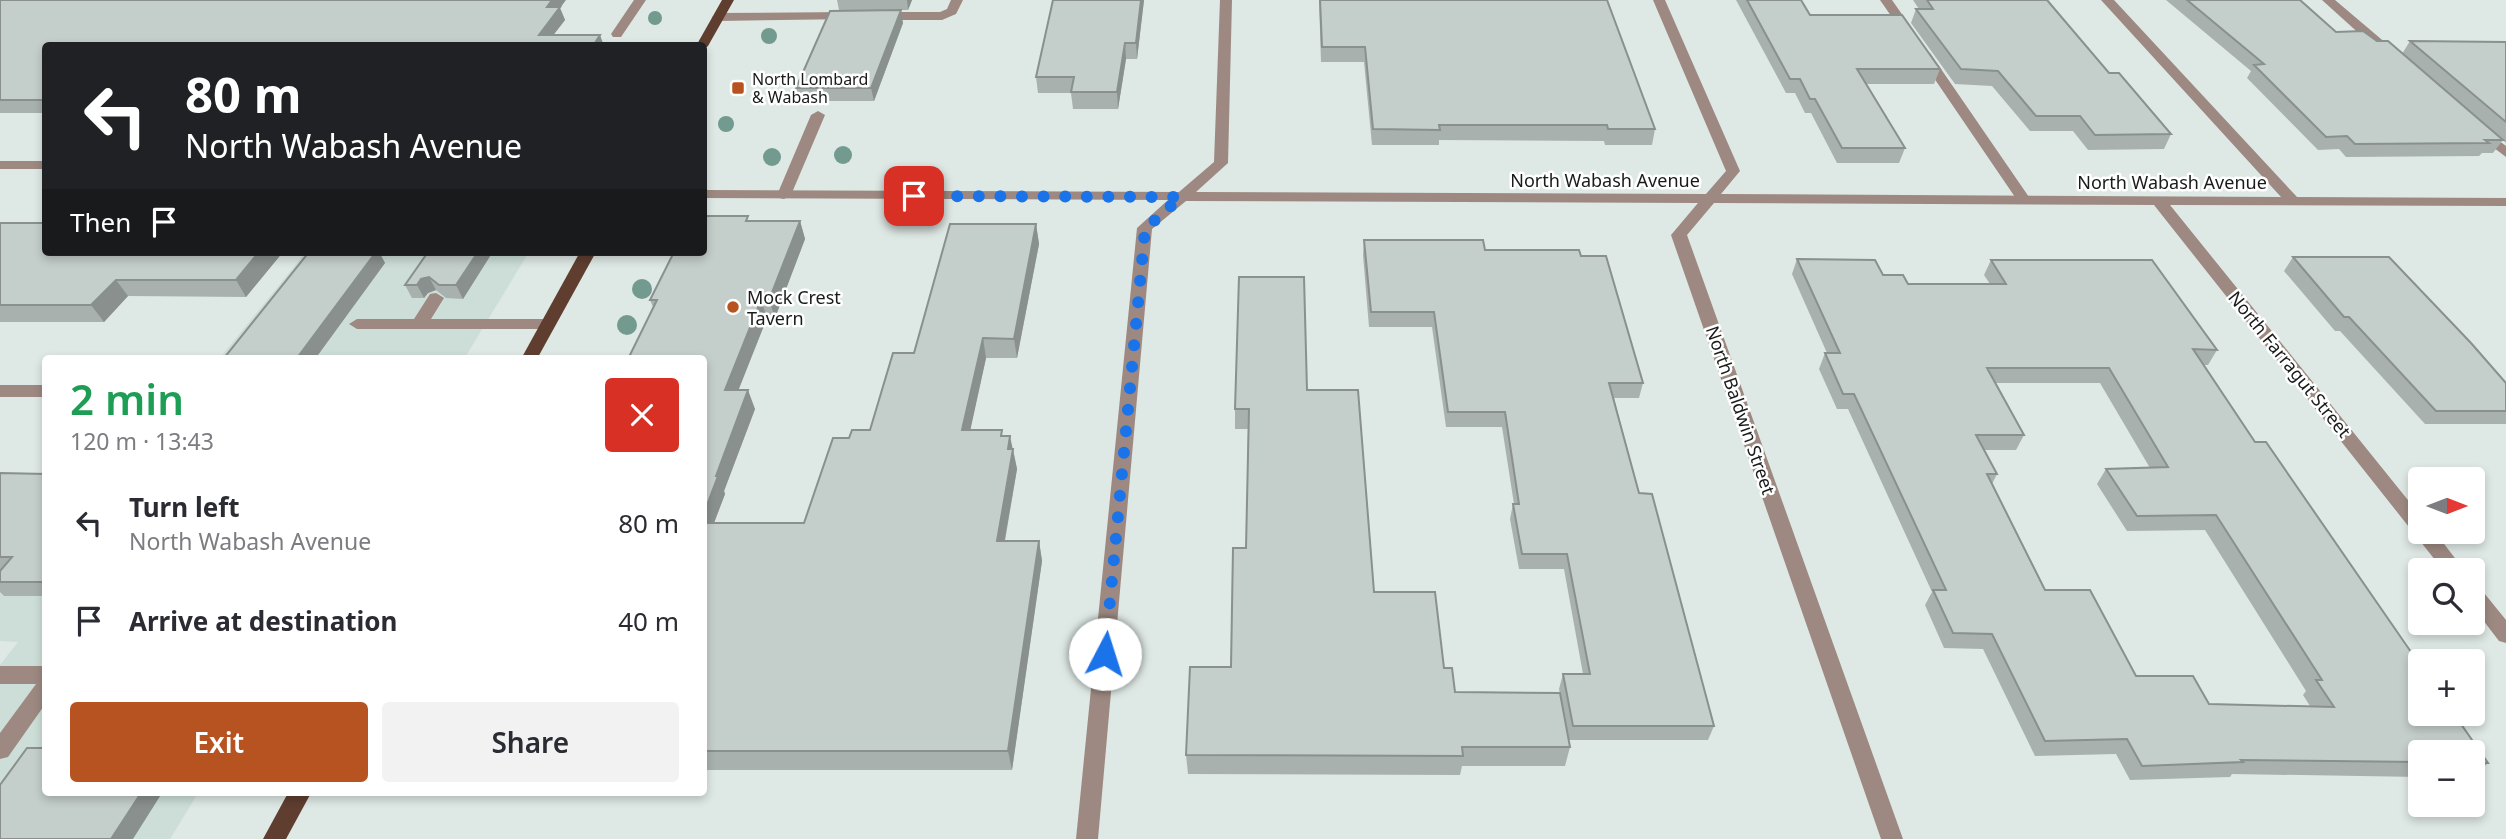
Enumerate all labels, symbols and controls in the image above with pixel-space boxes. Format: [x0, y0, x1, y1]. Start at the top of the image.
text: 80 m [185, 61, 302, 127]
place label: North Lombard & Wabash [752, 68, 868, 108]
icon: left [70, 70, 161, 161]
marker: North Lombard & Wabash [730, 80, 746, 96]
text: North Wabash Avenue [185, 124, 522, 167]
pin [884, 166, 944, 226]
street label: North Wabash Avenue [1510, 168, 1700, 192]
street label: North Wabash Avenue [2077, 170, 2267, 194]
icon: arrive [895, 177, 933, 215]
icon: arrive [145, 203, 183, 241]
text: Then [70, 204, 131, 240]
place label: Mock Crest Tavern [747, 285, 841, 330]
street label: North Farragut Street [2223, 286, 2357, 443]
marker: Mock Crest Tavern [725, 299, 741, 315]
street label: North Baldwin Street [1701, 323, 1781, 498]
text: 2 min [70, 370, 184, 427]
button: close [605, 378, 679, 452]
text: 120 m · 13:43 [70, 425, 214, 457]
north arrow [2408, 467, 2485, 544]
map controls [2408, 467, 2485, 817]
text: Turn left [129, 489, 240, 525]
icon: left [70, 504, 108, 542]
text: 80 m [618, 505, 679, 541]
text: North Wabash Avenue [129, 525, 371, 557]
button: search [2408, 558, 2485, 635]
icon: arrive [70, 602, 108, 640]
text: Arrive at destination [129, 603, 398, 639]
text: 40 m [618, 603, 679, 639]
position arrow [1068, 617, 1142, 691]
button: + [2408, 649, 2485, 726]
button: Exit [70, 702, 368, 782]
button: Share [382, 702, 679, 782]
button: − [2408, 740, 2485, 817]

